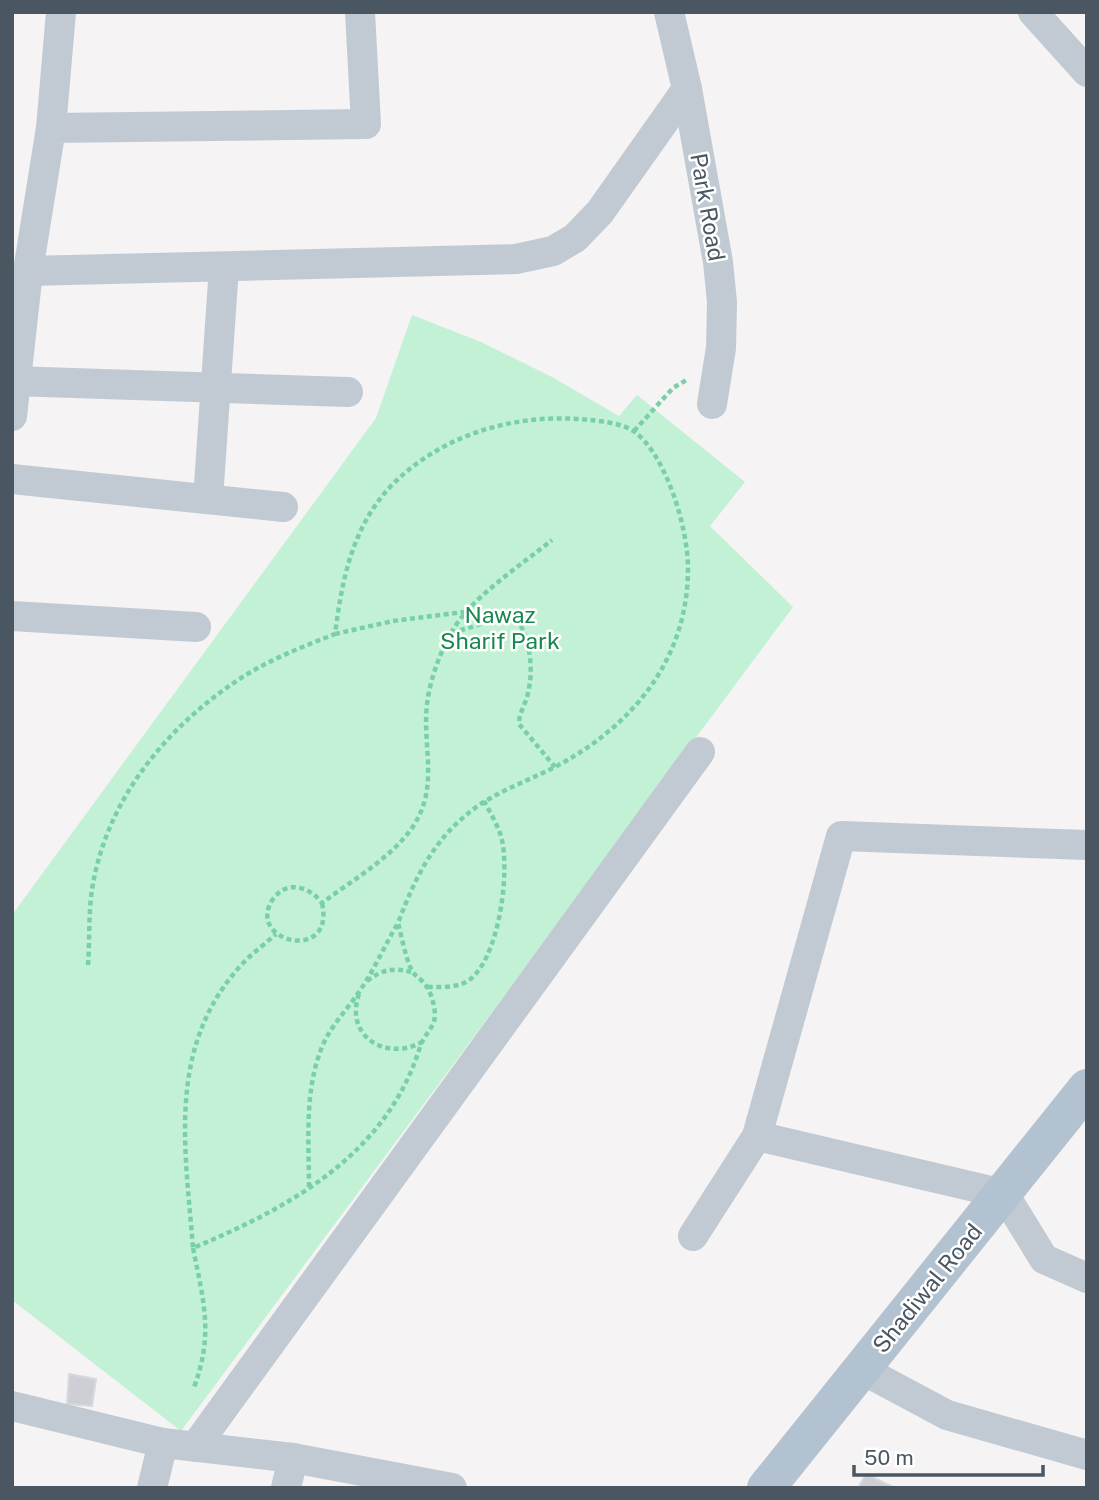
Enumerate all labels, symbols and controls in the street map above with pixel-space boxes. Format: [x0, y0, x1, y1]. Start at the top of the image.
street label: Park Road [685, 151, 731, 263]
park label: Nawaz Sharif Park [440, 601, 560, 654]
street label: Shadiwal Road [867, 1218, 987, 1358]
scale bar [854, 1434, 1043, 1478]
text: 50 m [864, 1445, 914, 1470]

